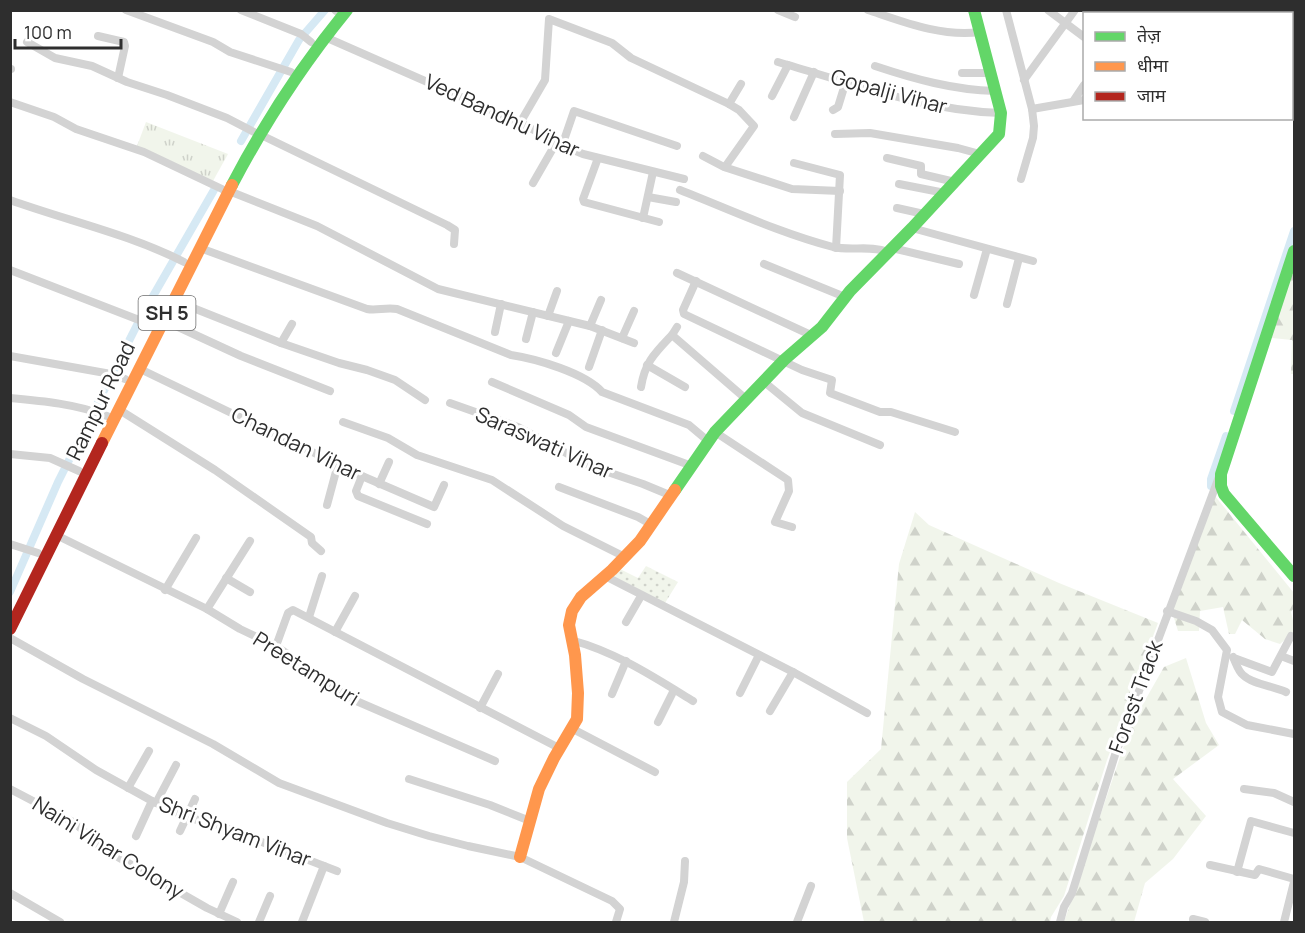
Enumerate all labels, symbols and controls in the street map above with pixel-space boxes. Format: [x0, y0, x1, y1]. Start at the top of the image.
scale bar [15, 12, 122, 50]
legend [1083, 12, 1293, 120]
text: 100 m [24, 20, 72, 44]
text: तेज़ [1137, 23, 1161, 47]
text: धीमा [1137, 53, 1168, 77]
street label: Gopalji Vihar [828, 62, 951, 120]
street label: Ved Bandhu Vihar [420, 67, 585, 163]
text: जाम [1137, 83, 1167, 107]
road number: SH 5 [138, 296, 195, 330]
street label: Rampur Road [59, 336, 141, 465]
street label: Saraswati Vihar [471, 399, 618, 485]
street label: Chandan Vihar [227, 400, 366, 487]
street label: Preetampuri [248, 625, 365, 712]
street label: Forest Track [1102, 636, 1169, 757]
street label: Naini Vihar Colony [28, 789, 190, 905]
street label: Shri Shyam Vihar [155, 789, 316, 873]

